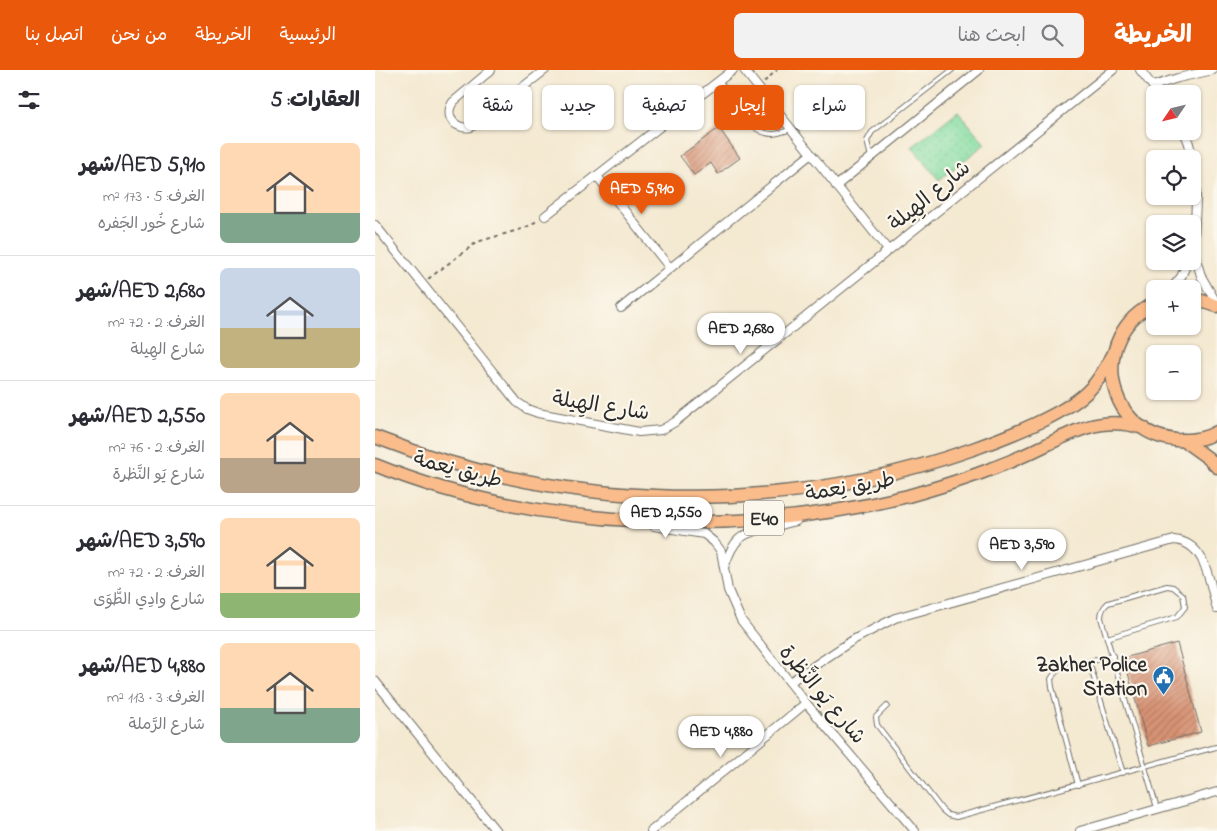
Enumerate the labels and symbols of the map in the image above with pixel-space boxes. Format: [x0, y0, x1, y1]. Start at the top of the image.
north arrow [1146, 85, 1201, 140]
street label: شارع الهِيلة [883, 154, 978, 239]
pin: AED 5,910 [585, 172, 699, 215]
pin: AED 2,680 [684, 312, 798, 355]
street label: شارع الهِيلة [550, 384, 651, 429]
street label: طريق نِعمة [410, 445, 505, 497]
street label: طريق نِعمة [803, 465, 898, 511]
pin: AED 2,550 [609, 496, 723, 539]
road number: E40 [744, 500, 784, 536]
pin: AED 3,590 [965, 528, 1079, 571]
street label: شارع يَو النَّظرة [771, 638, 873, 751]
place label: Zakher Police Station [1036, 651, 1148, 705]
public building icon: Zakher Police Station [1151, 664, 1175, 695]
pin: AED 4,880 [664, 716, 778, 758]

